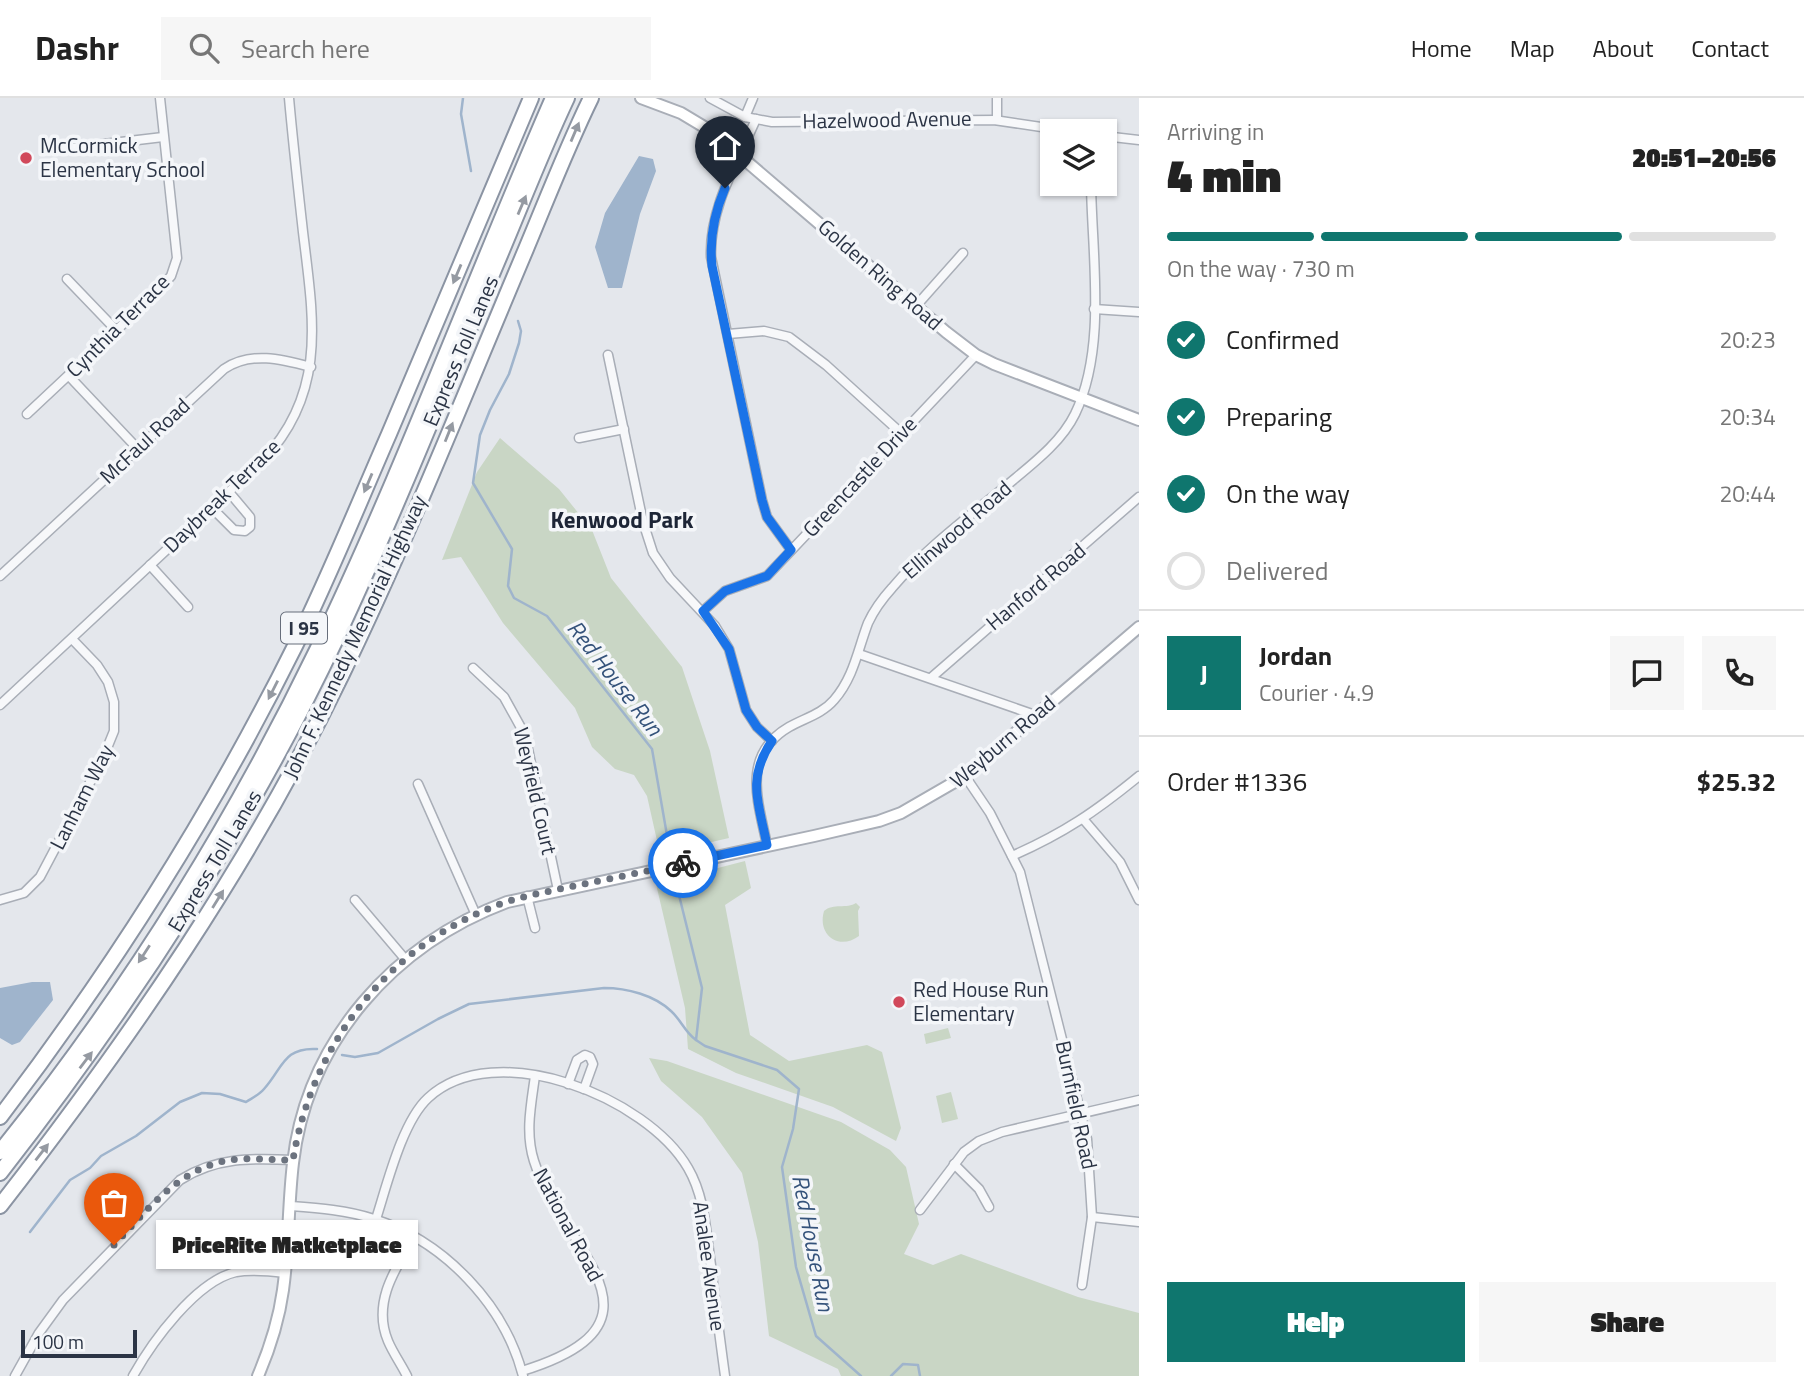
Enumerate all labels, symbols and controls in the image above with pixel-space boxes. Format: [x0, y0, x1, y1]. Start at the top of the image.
search box [161, 17, 651, 80]
text: Dashr [35, 23, 119, 73]
icon: search [185, 29, 223, 67]
text: Search here [241, 29, 370, 68]
text: Home [1411, 30, 1472, 66]
text: Map [1510, 30, 1555, 66]
text: About [1593, 30, 1653, 66]
text: Contact [1691, 30, 1769, 66]
street label: Hazelwood Avenue [802, 102, 972, 136]
text: Arriving in [1167, 114, 1264, 149]
pin [695, 116, 755, 188]
map controls [1040, 119, 1117, 196]
button: layers [1040, 119, 1117, 196]
one-way arrow [569, 122, 581, 142]
icon: home [706, 127, 744, 165]
place label: McCormick Elementary School [40, 129, 205, 185]
text: 20:51–20:56 [1632, 138, 1776, 177]
text: 4 min [1167, 140, 1281, 210]
marker: McCormick Elementary School [18, 150, 34, 166]
one-way arrow [516, 194, 527, 215]
street label: Golden Ring Road [811, 211, 950, 338]
text: On the way · 730 m [1167, 251, 1355, 286]
one-way arrow [451, 263, 462, 284]
street label: Cynthia Terrace [58, 266, 176, 384]
street label: Express Toll Lanes [414, 270, 506, 431]
text: Confirmed [1226, 320, 1340, 359]
icon: check [1167, 321, 1205, 359]
text: 20:23 [1719, 322, 1776, 357]
street label: McFaul Road [92, 390, 197, 491]
text: Preparing [1226, 397, 1332, 436]
icon: check [1167, 398, 1205, 436]
text: 20:34 [1719, 399, 1776, 434]
street label: Greencastle Drive [795, 409, 924, 544]
one-way arrow [443, 422, 455, 442]
street label: Daybreak Terrace [155, 431, 287, 560]
street label: Ellinwood Road [894, 472, 1018, 586]
one-way arrow [362, 473, 374, 493]
text: On the way [1226, 474, 1350, 513]
icon: check [1167, 475, 1205, 513]
text: 20:44 [1719, 476, 1776, 511]
street label: John F. Kennedy Memorial Highway [274, 489, 434, 784]
district label: Kenwood Park [550, 502, 694, 537]
street label: Hanford Road [978, 535, 1092, 638]
text: Delivered [1226, 551, 1329, 590]
road number: I 95 [281, 612, 327, 643]
water label: Red House Run [559, 612, 672, 743]
text: Jordan [1259, 636, 1332, 675]
button: chat [1610, 636, 1684, 710]
button: phone [1702, 636, 1776, 710]
text: J [1200, 654, 1208, 693]
text: Courier · 4.9 [1259, 675, 1374, 710]
one-way arrow [267, 680, 278, 700]
street label: Weyburn Road [942, 687, 1062, 795]
street label: Weyfield Court [506, 724, 566, 858]
street label: Lanham Way [41, 738, 121, 855]
text: Order #1336 [1167, 762, 1307, 801]
text: $25.32 [1697, 762, 1776, 801]
street label: Express Toll Lanes [159, 783, 269, 938]
courier [648, 828, 718, 898]
icon: bike [664, 844, 702, 882]
one-way arrow [212, 889, 225, 909]
one-way arrow [138, 944, 151, 963]
place label: Red House Run Elementary [913, 973, 1049, 1029]
marker: Red House Run Elementary [891, 994, 907, 1010]
street label: Burnfield Road [1048, 1037, 1106, 1172]
one-way arrow [79, 1051, 93, 1069]
one-way arrow [34, 1143, 48, 1161]
street label: National Road [526, 1162, 612, 1287]
water label: Red House Run [783, 1172, 844, 1315]
pin [84, 1173, 144, 1245]
icon: bag [95, 1184, 133, 1222]
street label: Analee Avenue [685, 1199, 735, 1333]
callout: PriceRite Matketplace [156, 1220, 418, 1270]
text: PriceRite Matketplace [172, 1227, 402, 1262]
button: Help [1167, 1282, 1465, 1362]
button: Share [1479, 1282, 1776, 1362]
scale bar [21, 1327, 136, 1359]
text: 100 m [32, 1327, 84, 1356]

